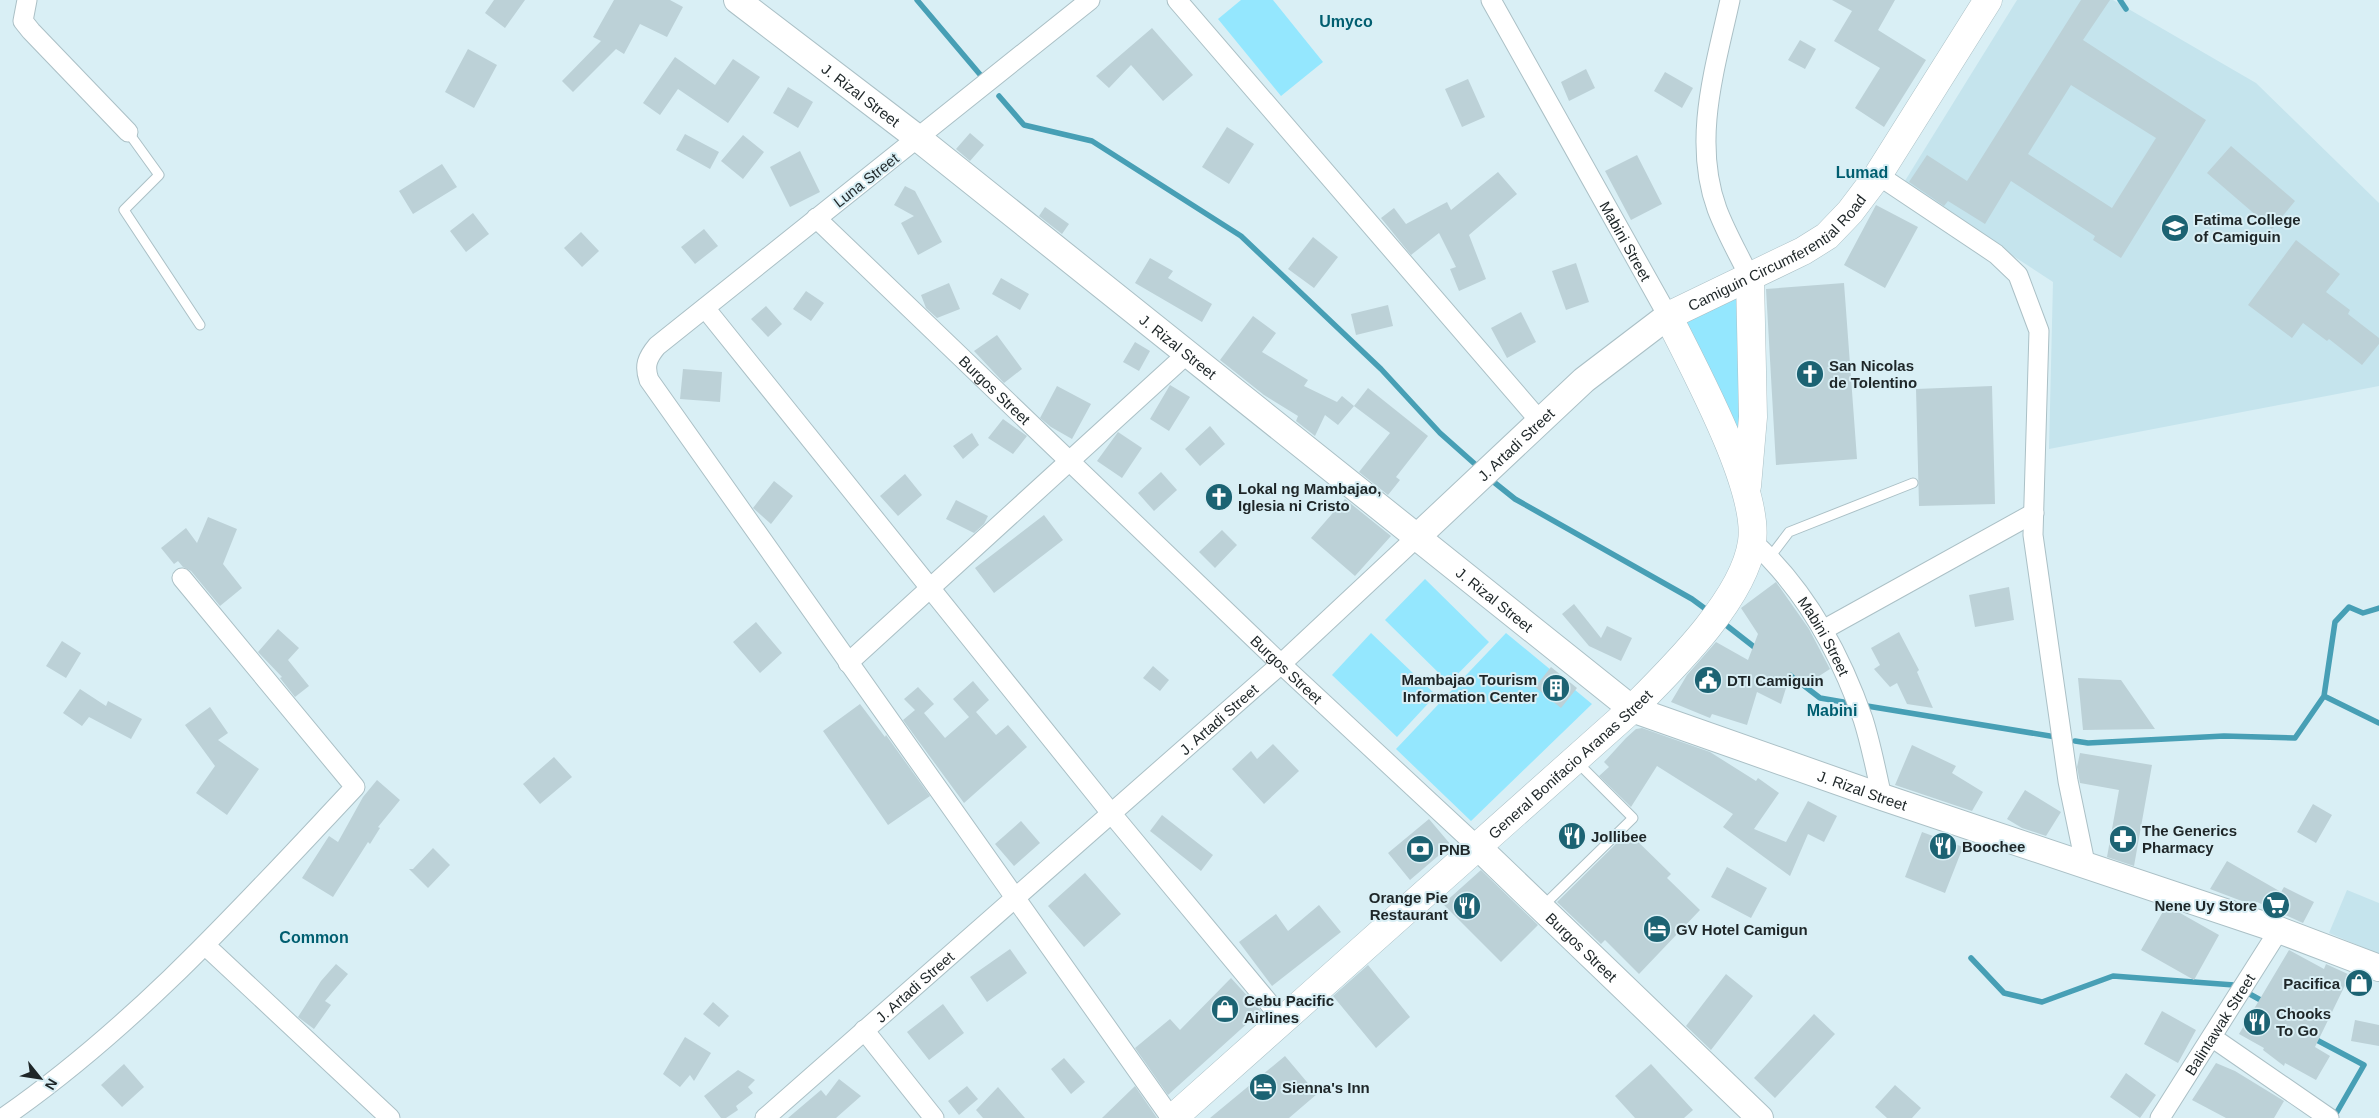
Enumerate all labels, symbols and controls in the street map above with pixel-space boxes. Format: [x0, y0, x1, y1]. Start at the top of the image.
district label: Umyco [1319, 13, 1373, 30]
street label: J. Rizal Street [819, 60, 904, 130]
street label: Luna Street [830, 149, 902, 211]
district label: Lumad [1836, 164, 1888, 181]
street label: Camiguin Circumferential Road [1685, 191, 1869, 314]
street label: Mabini Street [1597, 198, 1655, 284]
place label: Fatima College of Camiguin [2194, 211, 2301, 245]
school or university icon: Fatima College of Camiguin [2160, 213, 2190, 243]
street label: J. Rizal Street [1137, 310, 1221, 383]
street label: Burgos Street [956, 352, 1035, 428]
place label: San Nicolas de Tolentino [1829, 357, 1917, 391]
church icon: San Nicolas de Tolentino [1795, 359, 1825, 389]
street label: J. Artadi Street [1474, 404, 1558, 484]
place label: Lokal ng Mambajao, Iglesia ni Cristo [1238, 480, 1381, 514]
church icon: Lokal ng Mambajao, Iglesia ni Cristo [1204, 482, 1234, 512]
street label: J. Rizal Street [1453, 563, 1537, 636]
street label: Mabini Street [1795, 593, 1854, 679]
street label: Burgos Street [1248, 631, 1327, 707]
public building icon: DTI Camiguin [1693, 665, 1723, 695]
place label: Mambajao Tourism Information Center [1401, 671, 1537, 705]
place label: DTI Camiguin [1727, 672, 1824, 689]
building icon: Mambajao Tourism Information Center [1541, 673, 1571, 703]
street label: J. Artadi Street [1176, 680, 1262, 758]
street label: General Bonifacio Aranas Street [1484, 685, 1656, 842]
district label: Mabini [1807, 702, 1857, 719]
street label: J. Rizal Street [1815, 767, 1910, 814]
restaurant icon: Jollibee [1557, 821, 1587, 851]
place label: The Generics Pharmacy [2142, 822, 2237, 856]
pharmacy icon: The Generics Pharmacy [2108, 824, 2138, 854]
place label: Jollibee [1591, 828, 1647, 845]
restaurant icon: Boochee [1928, 831, 1958, 861]
bank icon: PNB [1405, 834, 1435, 864]
place label: Boochee [1962, 838, 2025, 855]
place label: PNB [1439, 841, 1471, 858]
place label: Orange Pie Restaurant [1369, 889, 1448, 923]
supermarket icon: Nene Uy Store [2261, 890, 2291, 920]
restaurant icon: Orange Pie Restaurant [1452, 891, 1482, 921]
place label: Nene Uy Store [2154, 897, 2257, 914]
street label: Burgos Street [1543, 909, 1621, 985]
hotel icon: GV Hotel Camigun [1642, 914, 1672, 944]
place label: GV Hotel Camigun [1676, 921, 1808, 938]
district label: Common [279, 929, 349, 946]
street label: J. Artadi Street [872, 947, 958, 1025]
shop icon: Pacifica [2344, 968, 2374, 998]
street label: Balintawak Street [2181, 970, 2258, 1078]
place label: Pacifica [2283, 975, 2341, 992]
place label: Cebu Pacific Airlines [1244, 992, 1334, 1026]
shop icon: Cebu Pacific Airlines [1210, 994, 1240, 1024]
place label: Chooks To Go [2276, 1005, 2331, 1039]
restaurant icon: Chooks To Go [2242, 1007, 2272, 1037]
north arrow [15, 1053, 65, 1103]
hotel icon: Sienna's Inn [1248, 1072, 1278, 1102]
text: N [42, 1076, 61, 1093]
place label: Sienna's Inn [1282, 1079, 1370, 1096]

